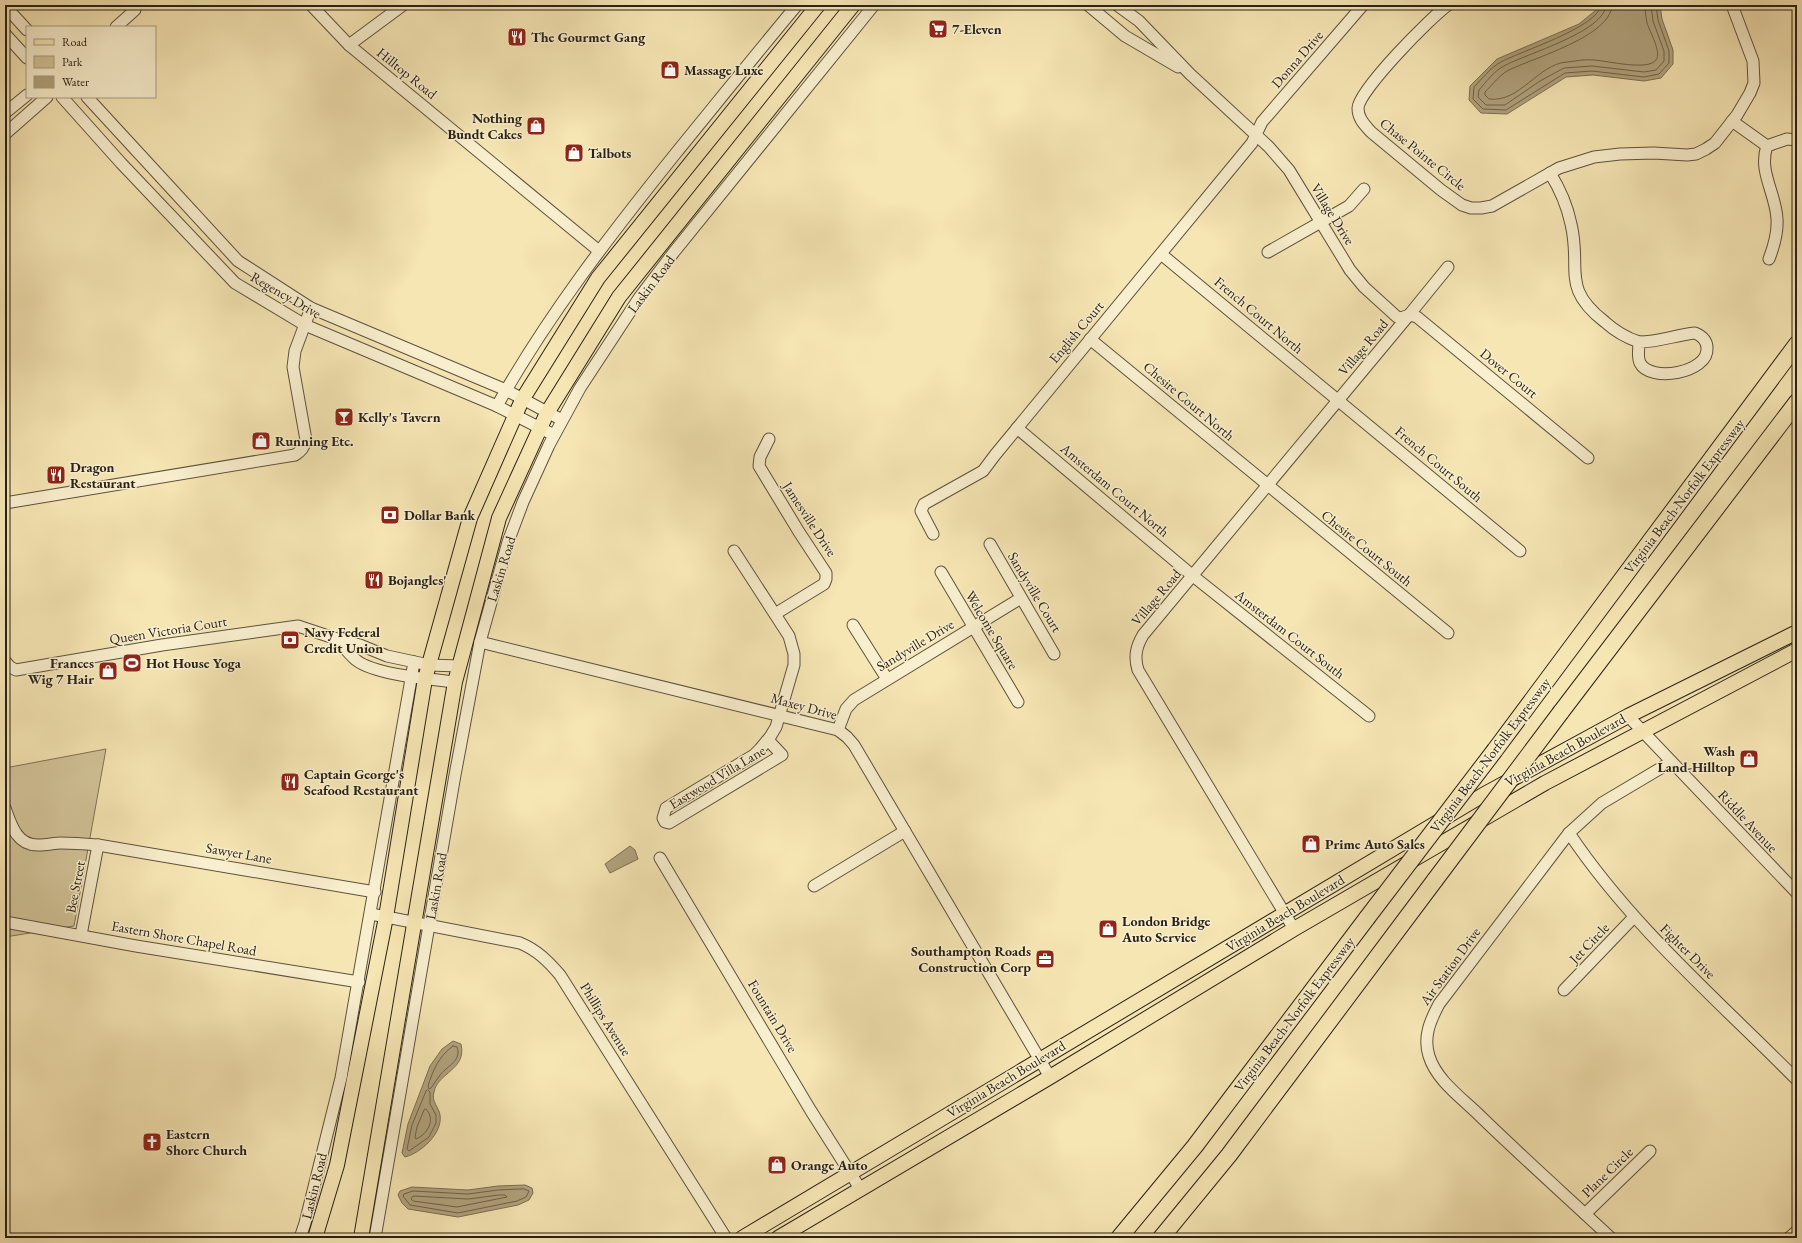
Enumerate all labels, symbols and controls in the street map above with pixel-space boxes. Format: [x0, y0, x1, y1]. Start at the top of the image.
supermarket icon: 7-Eleven [927, 18, 949, 40]
place label: 7-Eleven [952, 20, 1002, 38]
legend [26, 26, 156, 98]
restaurant icon: The Gourmet Gang [506, 26, 528, 48]
street label: Donna Drive [1267, 26, 1327, 92]
place label: The Gourmet Gang [531, 28, 646, 46]
text: Road [62, 34, 88, 50]
street label: Hilltop Road [373, 43, 441, 103]
text: Park [62, 54, 83, 70]
shop icon: Massage Luxe [659, 59, 681, 81]
place label: Massage Luxe [684, 61, 764, 79]
text: Water [62, 74, 89, 90]
place label: Nothing Bundt Cakes [447, 109, 523, 143]
street label: Chase Pointe Circle [1376, 114, 1470, 195]
shop icon: Nothing Bundt Cakes [525, 115, 547, 137]
shop icon: Talbots [563, 142, 585, 164]
place label: Talbots [588, 144, 631, 162]
street label: Village Drive [1307, 180, 1359, 249]
street label: Laskin Road [623, 251, 679, 316]
street label: Regency Drive [247, 268, 325, 323]
street label: French Court North [1211, 272, 1307, 358]
street label: English Court [1045, 297, 1108, 367]
street label: Village Road [1334, 314, 1392, 379]
street label: Dover Court [1476, 344, 1542, 402]
street label: Chesire Court North [1140, 357, 1238, 445]
bar icon: Kelly's Tavern [333, 406, 355, 428]
place label: Kelly's Tavern [358, 408, 441, 426]
street label: Virginia Beach-Norfolk Expressway [1620, 414, 1749, 577]
street label: French Court South [1391, 422, 1487, 506]
shop icon: Running Etc. [250, 430, 272, 452]
place label: Running Etc. [275, 432, 354, 450]
street label: Amsterdam Court North [1056, 439, 1173, 541]
place label: Dragon Restaurant [70, 458, 136, 492]
restaurant icon: Dragon Restaurant [45, 464, 67, 486]
street label: Jamesville Drive [779, 477, 841, 560]
bank icon: Dollar Bank [379, 504, 401, 526]
place label: Dollar Bank [404, 506, 476, 524]
street label: Chesire Court South [1318, 506, 1416, 590]
street label: Laskin Road [482, 533, 520, 604]
street label: Sandyville Court [1004, 549, 1066, 636]
street label: Village Road [1127, 564, 1185, 629]
restaurant icon: Bojangles' [363, 569, 385, 591]
place label: Bojangles' [388, 571, 447, 589]
street label: Amsterdam Court South [1231, 585, 1349, 683]
street label: Welcome Square [961, 587, 1023, 673]
street label: Queen Victoria Court [108, 612, 228, 648]
street label: Sandyville Drive [873, 615, 957, 675]
place label: Navy Federal Credit Union [304, 623, 383, 657]
bank icon: Navy Federal Credit Union [279, 629, 301, 651]
sports icon: Hot House Yoga [121, 652, 143, 674]
place label: Frances Wig 7 Hair [28, 654, 94, 688]
place label: Hot House Yoga [146, 654, 242, 672]
shop icon: Frances Wig 7 Hair [97, 660, 119, 682]
street label: Virginia Beach-Norfolk Expressway [1426, 673, 1555, 836]
street label: Maxey Drive [769, 689, 840, 724]
street label: Virginia Beach Boulevard [1501, 709, 1629, 791]
street label: Eastwood Villa Lane [666, 741, 769, 813]
place label: Wash Land-Hilltop [1657, 742, 1735, 776]
shop icon: Wash Land-Hilltop [1738, 748, 1760, 770]
place label: Captain George's Seafood Restaurant [304, 765, 419, 799]
restaurant icon: Captain George's Seafood Restaurant [279, 771, 301, 793]
street label: Riddle Avenue [1714, 786, 1782, 857]
shop icon: Prime Auto Sales [1300, 833, 1322, 855]
place label: Prime Auto Sales [1325, 835, 1425, 853]
street label: Sawyer Lane [205, 838, 274, 868]
street label: Laskin Road [421, 850, 451, 921]
street label: Bee Street [61, 859, 89, 915]
street label: Virginia Beach Boulevard [1222, 870, 1349, 956]
place label: London Bridge Auto Service [1121, 912, 1211, 946]
street label: Eastern Shore Chapel Road [110, 916, 259, 960]
shop icon: London Bridge Auto Service [1097, 918, 1119, 940]
street label: Jet Circle [1564, 918, 1613, 968]
street label: Fighter Drive [1656, 919, 1720, 983]
street label: Air Station Drive [1415, 923, 1485, 1009]
street label: Virginia Beach-Norfolk Expressway [1230, 932, 1359, 1095]
place label: Southampton Roads Construction Corp [911, 942, 1031, 976]
office icon: Southampton Roads Construction Corp [1034, 948, 1056, 970]
street label: Fountain Drive [744, 976, 802, 1056]
street label: Phillips Avenue [576, 979, 636, 1060]
street label: Virginia Beach Boulevard [943, 1036, 1070, 1122]
place label: Eastern Shore Church [166, 1125, 247, 1159]
church icon: Eastern Shore Church [141, 1131, 163, 1153]
street label: Plane Circle [1577, 1143, 1637, 1201]
street label: Laskin Road [297, 1150, 331, 1221]
shop icon: Orange Auto [766, 1154, 788, 1176]
place label: Orange Auto [791, 1156, 867, 1174]

